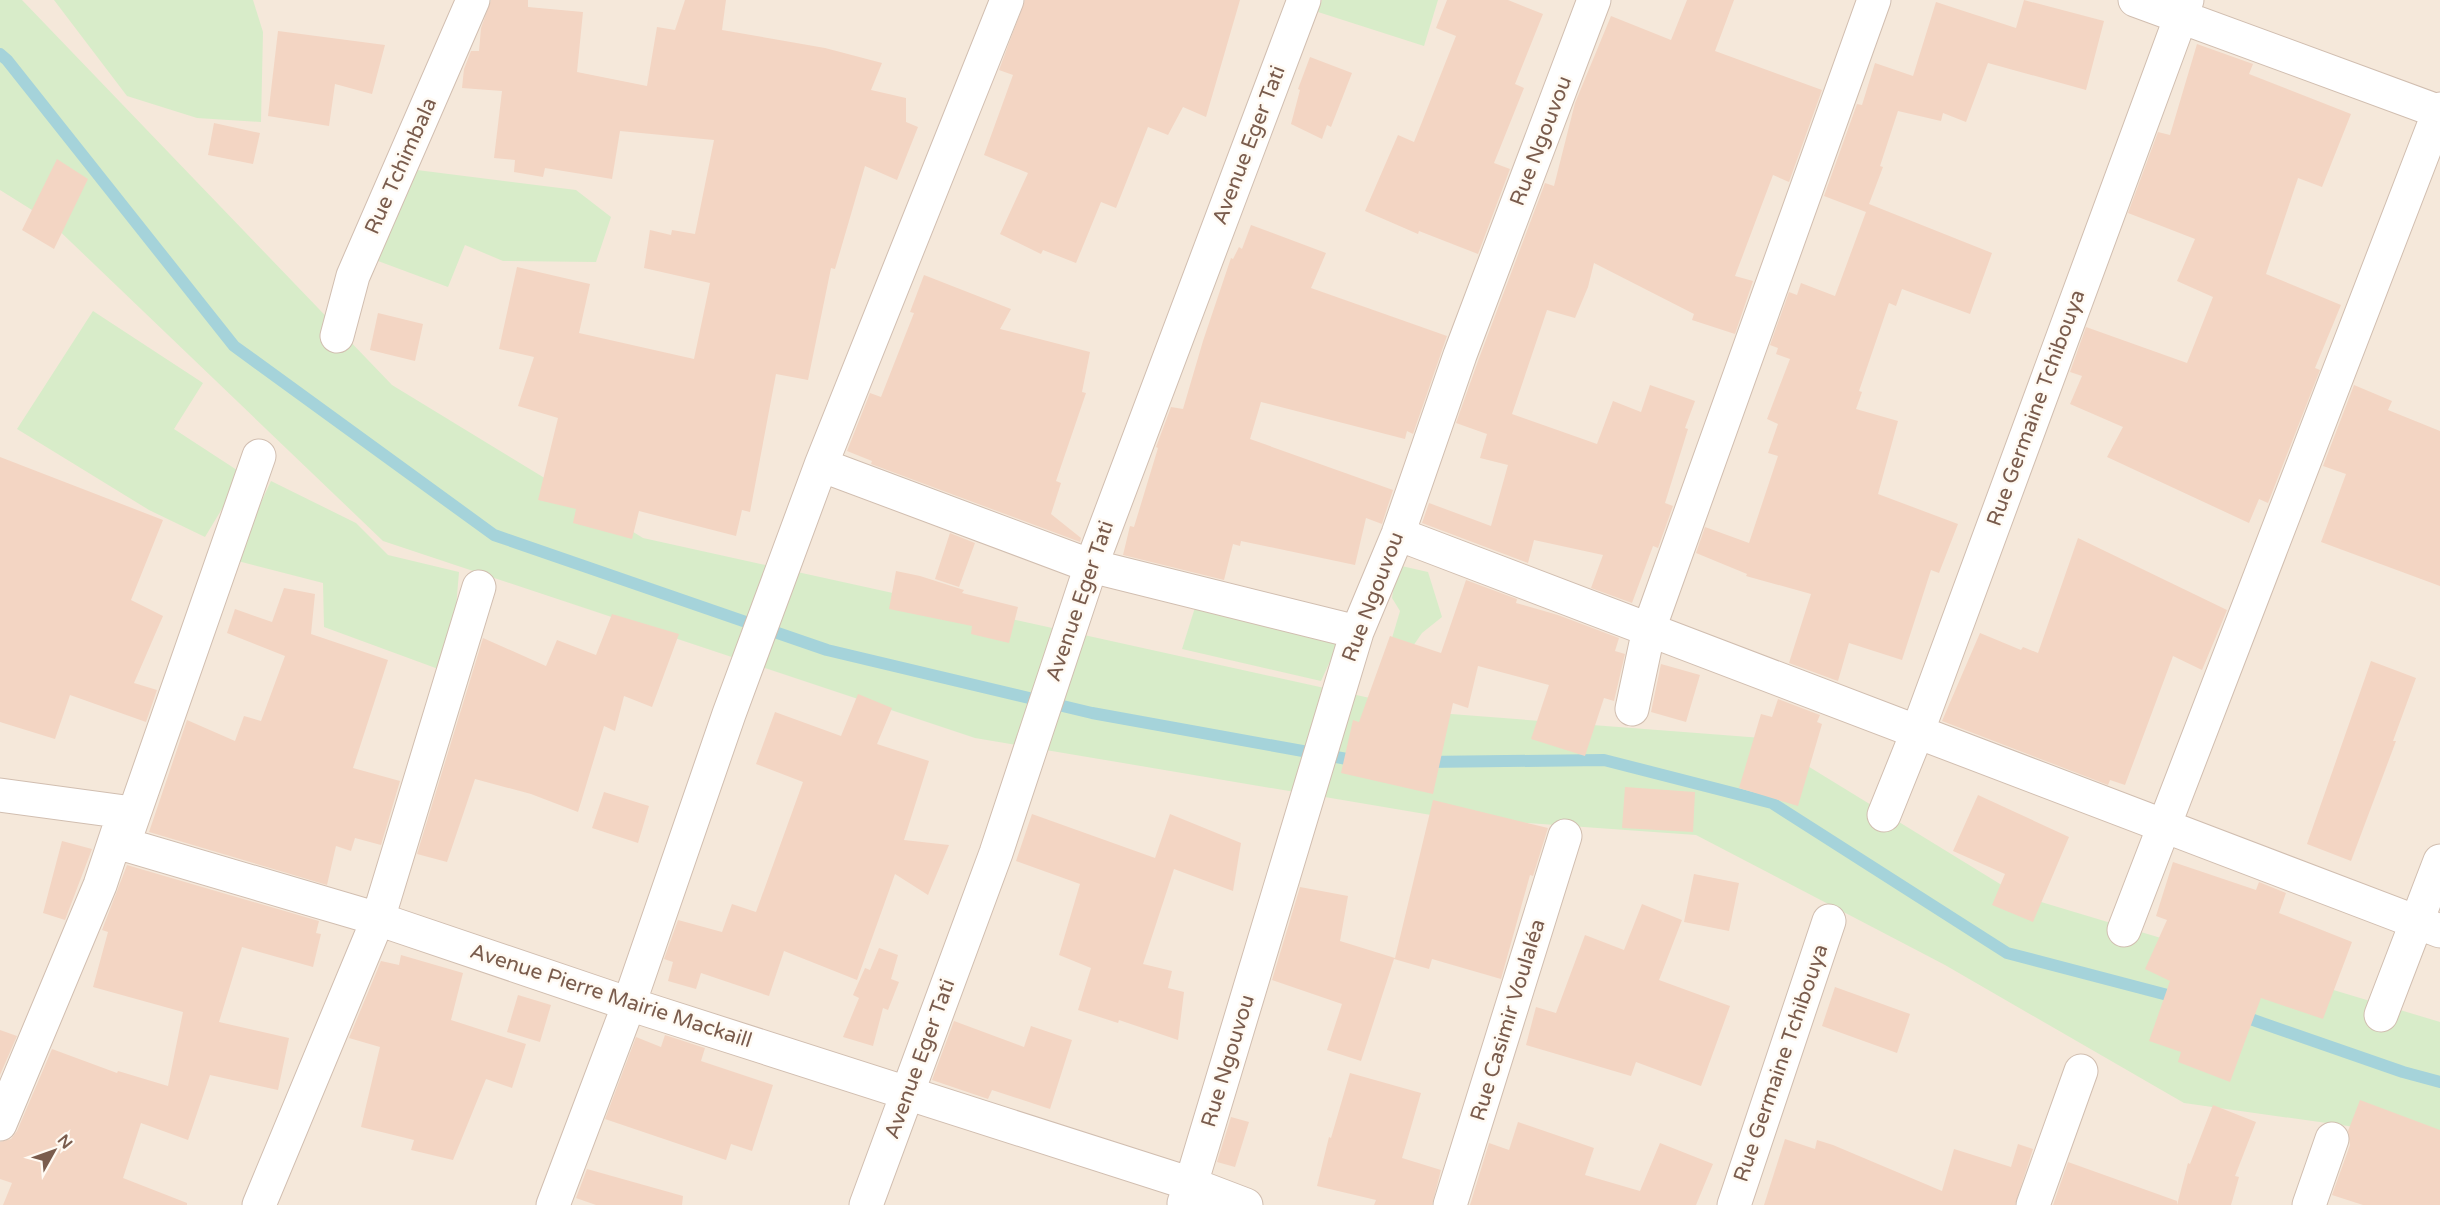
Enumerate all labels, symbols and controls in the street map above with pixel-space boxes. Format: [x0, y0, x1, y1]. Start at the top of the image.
street label: Avenue Eger Tati [1207, 62, 1291, 228]
street label: Rue Ngouvou [1505, 73, 1577, 209]
street label: Rue Tchimbala [360, 94, 442, 238]
street label: Rue Germaine Tchibouya [1982, 286, 2090, 530]
street label: Avenue Eger Tati [1041, 517, 1119, 685]
street label: Rue Ngouvou [1337, 529, 1409, 665]
street label: Rue Casimir Voulaléa [1465, 916, 1551, 1124]
street label: Avenue Pierre Mairie Mackaill [467, 939, 755, 1053]
street label: Rue Germaine Tchibouya [1729, 941, 1833, 1185]
street label: Avenue Eger Tati [879, 976, 961, 1142]
street label: Rue Ngouvou [1196, 992, 1260, 1130]
north arrow [24, 1121, 84, 1181]
text: N [53, 1131, 77, 1153]

